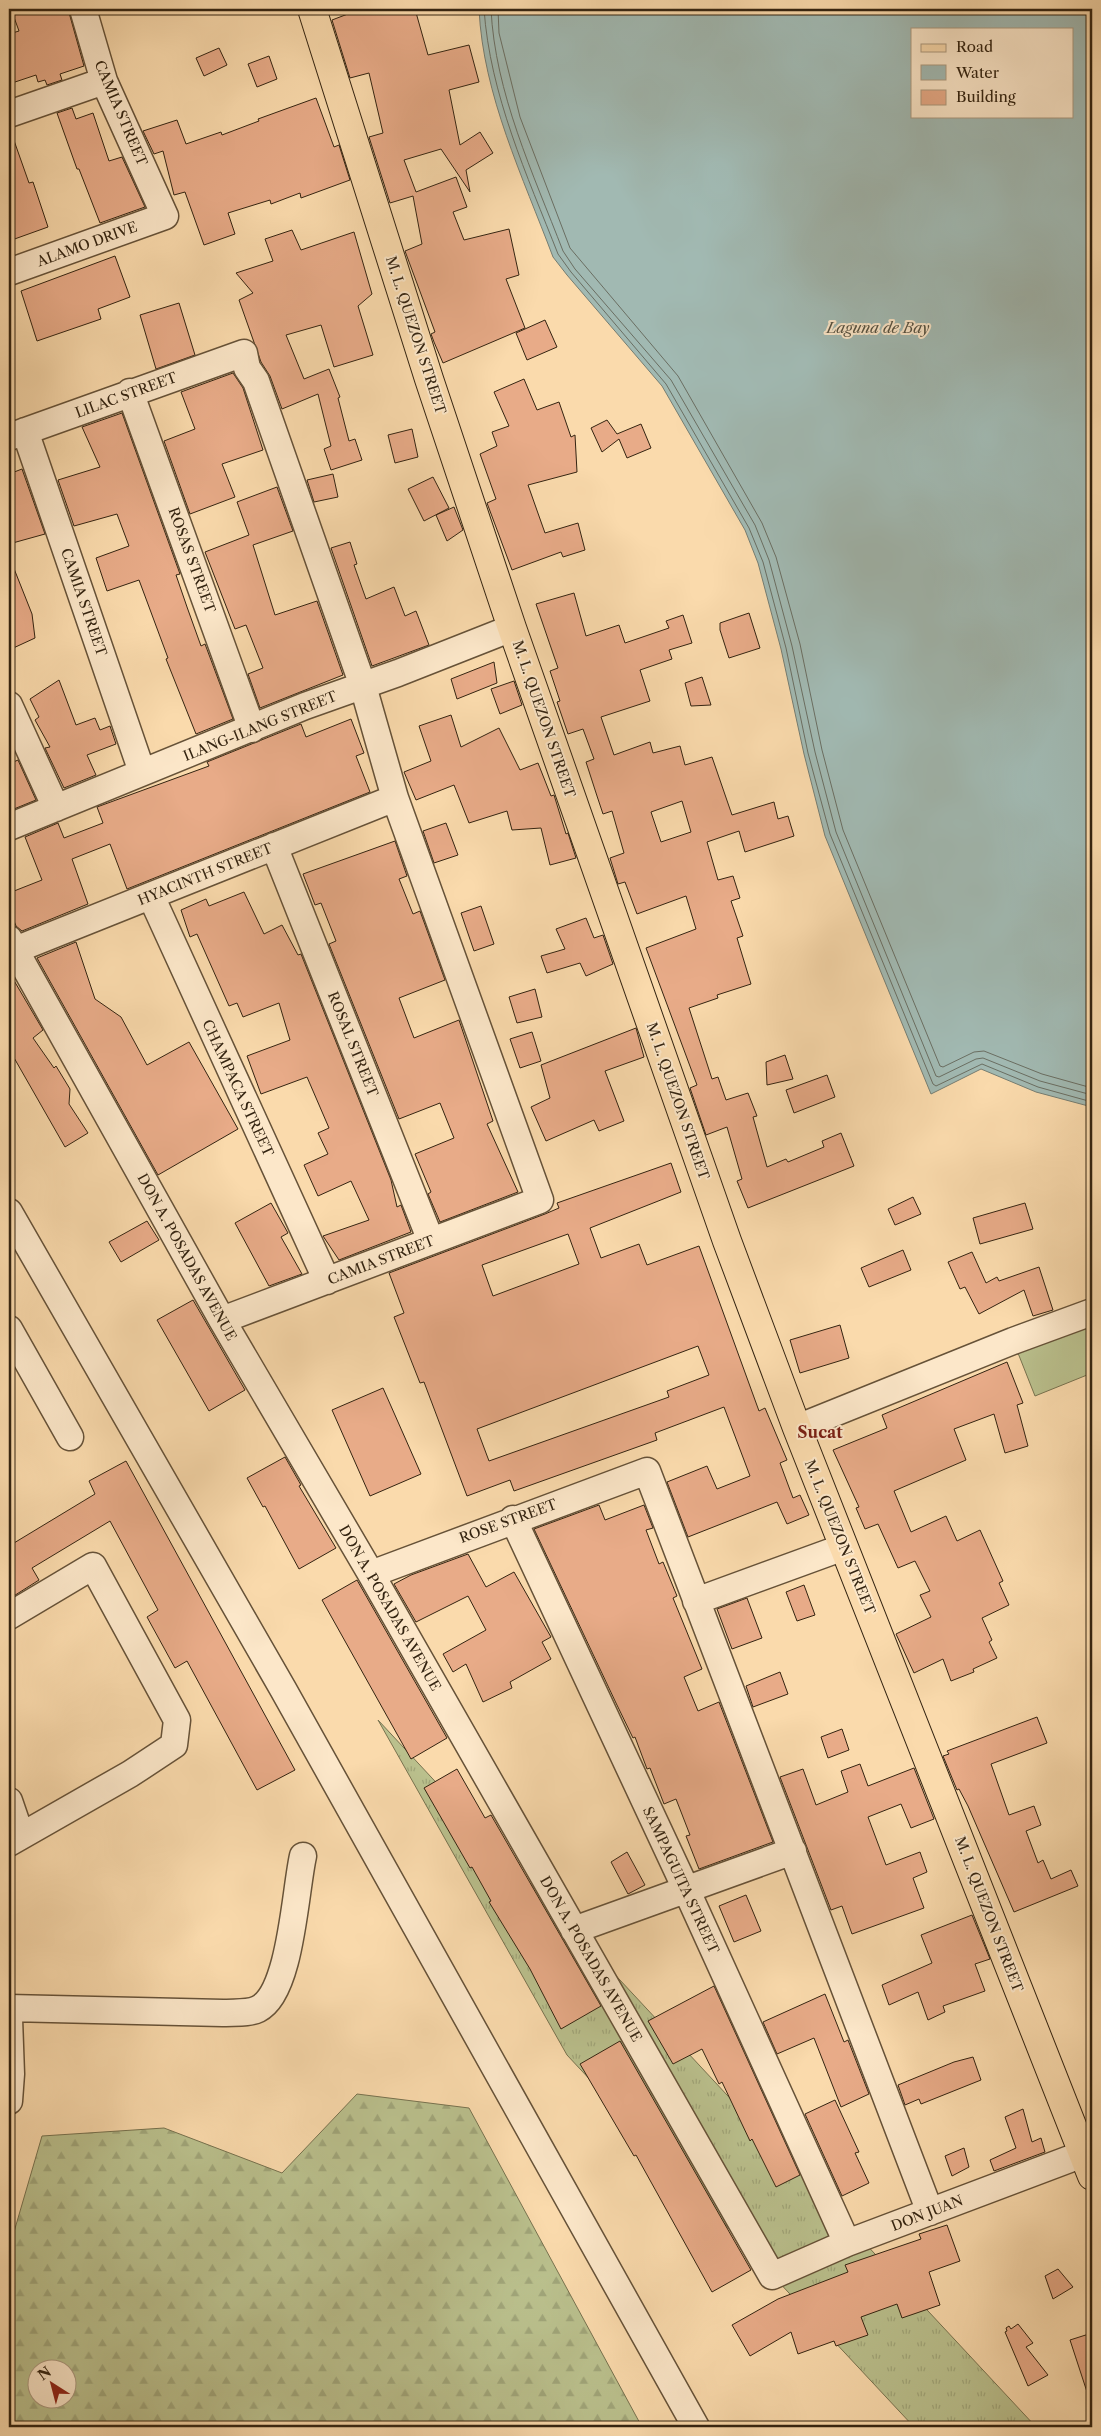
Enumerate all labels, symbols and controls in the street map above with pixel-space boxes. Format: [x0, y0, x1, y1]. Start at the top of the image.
legend [911, 28, 1074, 118]
text: Road [956, 37, 993, 56]
street label: CAMIA STREET [91, 57, 152, 169]
text: Water [955, 63, 1000, 82]
text: Building [956, 87, 1016, 106]
street label: ALAMO DRIVE [33, 217, 140, 271]
street label: M. L. QUEZON STREET [382, 254, 450, 417]
water label: Laguna de Bay [825, 318, 930, 337]
street label: LILAC STREET [73, 368, 180, 422]
street label: ROSAS STREET [165, 505, 220, 616]
street label: CAMIA STREET [57, 546, 111, 659]
street label: M. L. QUEZON STREET [509, 638, 580, 801]
street label: ILANG-ILANG STREET [181, 687, 340, 765]
street label: HYACINTH STREET [135, 839, 275, 909]
street label: ROSAL STREET [324, 989, 382, 1100]
street label: CHAMPACA STREET [198, 1017, 278, 1160]
street label: M. L. QUEZON STREET [643, 1020, 714, 1183]
street label: DON A. POSADAS AVENUE [133, 1170, 241, 1344]
street label: CAMIA STREET [325, 1231, 437, 1289]
district label: Sucat [797, 1422, 843, 1442]
street label: M. L. QUEZON STREET [801, 1457, 879, 1617]
street label: ROSE STREET [457, 1495, 560, 1547]
street label: DON A. POSADAS AVENUE [335, 1522, 445, 1694]
street label: SAMPAGUITA STREET [639, 1804, 723, 1957]
street label: M. L. QUEZON STREET [951, 1834, 1027, 1995]
street label: DON A. POSADAS AVENUE [536, 1873, 646, 2045]
street label: DON JUAN [889, 2191, 966, 2235]
north arrow [28, 2358, 78, 2408]
text: N [34, 2363, 55, 2384]

